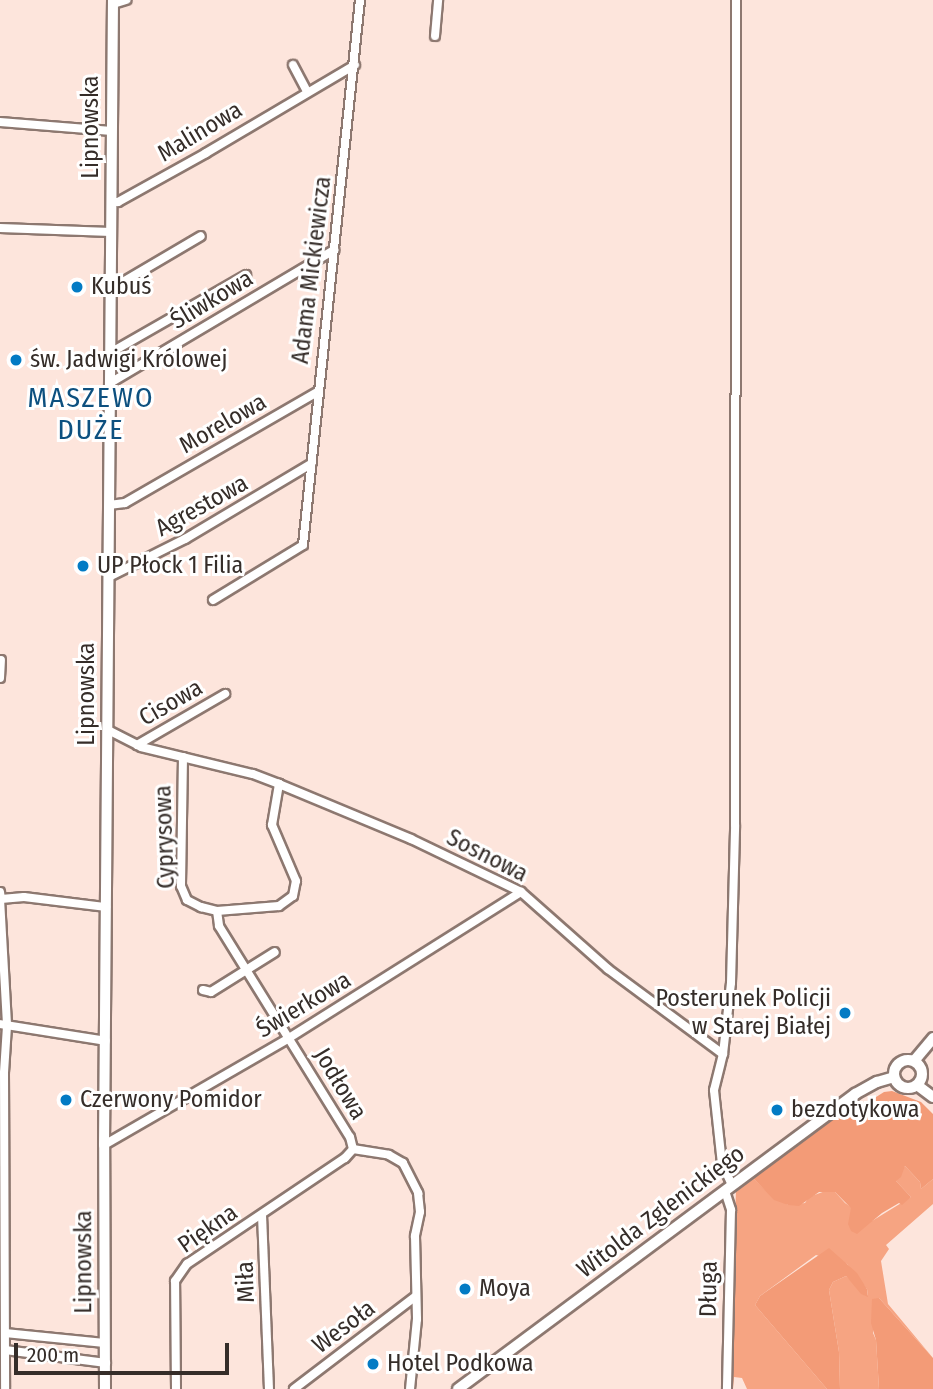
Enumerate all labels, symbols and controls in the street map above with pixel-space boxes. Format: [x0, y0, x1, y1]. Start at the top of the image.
street label: Lipnowska [77, 75, 105, 179]
street label: Malinowa [153, 96, 247, 168]
street label: Adama Mickiewicza [286, 175, 338, 365]
street label: Śliwkowa [166, 264, 258, 336]
place label: Kubuś [91, 273, 152, 301]
marker: Kubuś [69, 279, 85, 295]
place label: św. Jadwigi Królowej [30, 346, 227, 374]
marker: św. Jadwigi Królowej [8, 352, 24, 368]
district label: MASZEWO DUŻE [28, 381, 154, 447]
street label: Morelowa [175, 388, 271, 460]
street label: Agrestowa [151, 469, 253, 543]
place label: UP Płock 1 Filia [97, 552, 243, 580]
marker: UP Płock 1 Filia [75, 558, 91, 574]
street label: Lipnowska [73, 642, 101, 746]
street label: Cisowa [134, 673, 208, 733]
street label: Cyprysowa [149, 785, 181, 889]
street label: Sosnowa [442, 823, 532, 889]
street label: Świerkowa [252, 966, 356, 1044]
place label: Posterunek Policji w Starej Białej [655, 985, 831, 1041]
marker: Posterunek Policji w Starej Białej [837, 1005, 853, 1021]
street label: Jodłowa [307, 1043, 373, 1125]
place label: Czerwony Pomidor [80, 1086, 262, 1114]
marker: Czerwony Pomidor [58, 1092, 74, 1108]
place label: bezdotykowa [791, 1096, 919, 1124]
marker: bezdotykowa [769, 1102, 785, 1118]
street label: Witolda Zglenickiego [572, 1140, 750, 1284]
street label: Piękna [173, 1198, 243, 1260]
street label: Lipnowska [70, 1210, 98, 1314]
street label: Miła [231, 1261, 261, 1303]
street label: Długa [694, 1261, 724, 1317]
place label: Moya [479, 1275, 531, 1303]
marker: Moya [457, 1281, 473, 1297]
street label: Wesoła [307, 1294, 381, 1360]
scale bar [18, 1330, 233, 1374]
text: 200 m [27, 1342, 79, 1368]
place label: Hotel Podkowa [387, 1350, 534, 1378]
marker: Hotel Podkowa [365, 1356, 381, 1372]

